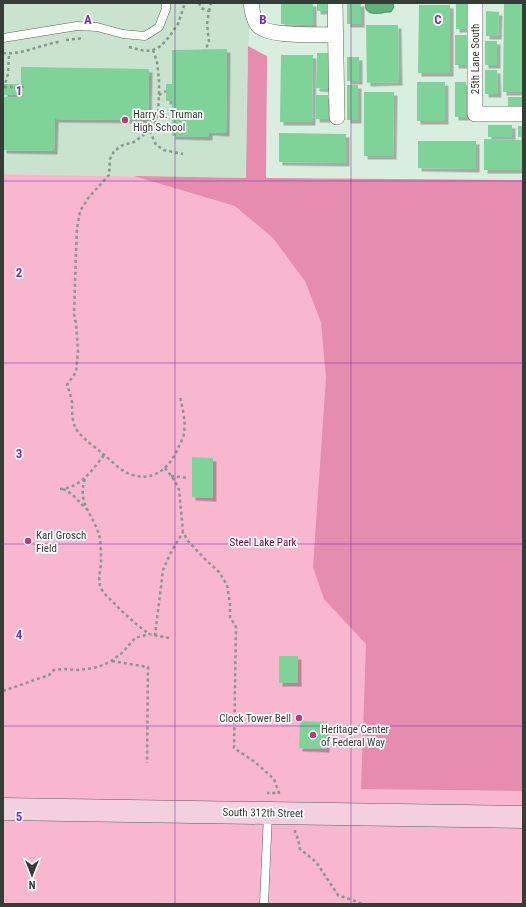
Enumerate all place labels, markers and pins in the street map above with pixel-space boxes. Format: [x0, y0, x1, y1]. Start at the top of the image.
place label: Harry S. Truman High School [133, 108, 203, 134]
marker: Harry S. Truman High School [120, 115, 130, 125]
place label: Karl Grosch Field [36, 529, 86, 555]
marker: Karl Grosch Field [23, 536, 33, 546]
place label: Clock Tower Bell [219, 712, 291, 725]
marker: Clock Tower Bell [294, 713, 304, 723]
place label: Heritage Center of Federal Way [321, 723, 390, 749]
marker: Heritage Center of Federal Way [308, 730, 318, 740]

